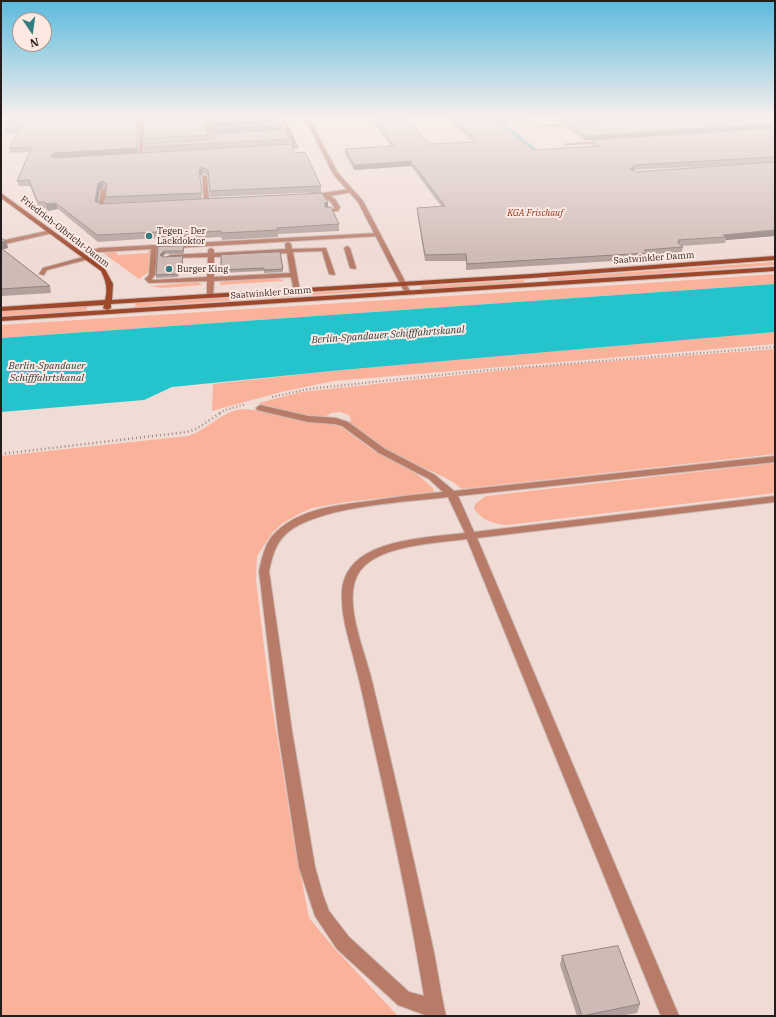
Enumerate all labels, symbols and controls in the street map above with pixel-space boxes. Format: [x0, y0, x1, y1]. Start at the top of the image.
north arrow [12, 12, 52, 52]
text: N [29, 35, 40, 51]
street label: Friedrich-Olbricht-Damm [18, 194, 112, 270]
park label: KGA Frischauf [507, 208, 563, 218]
place label: Tegen - Der Lackdoktor [157, 226, 206, 247]
marker: Tegen - Der Lackdoktor [144, 231, 154, 241]
street label: Saatwinkler Damm [613, 250, 695, 266]
marker: Burger King [164, 264, 174, 274]
place label: Burger King [177, 264, 228, 274]
street label: Saatwinkler Damm [230, 285, 312, 301]
water label: Berlin-Spandauer Schifffahrtskanal [311, 324, 465, 346]
water label: Berlin-Spandauer Schifffahrtskanal [9, 360, 85, 384]

